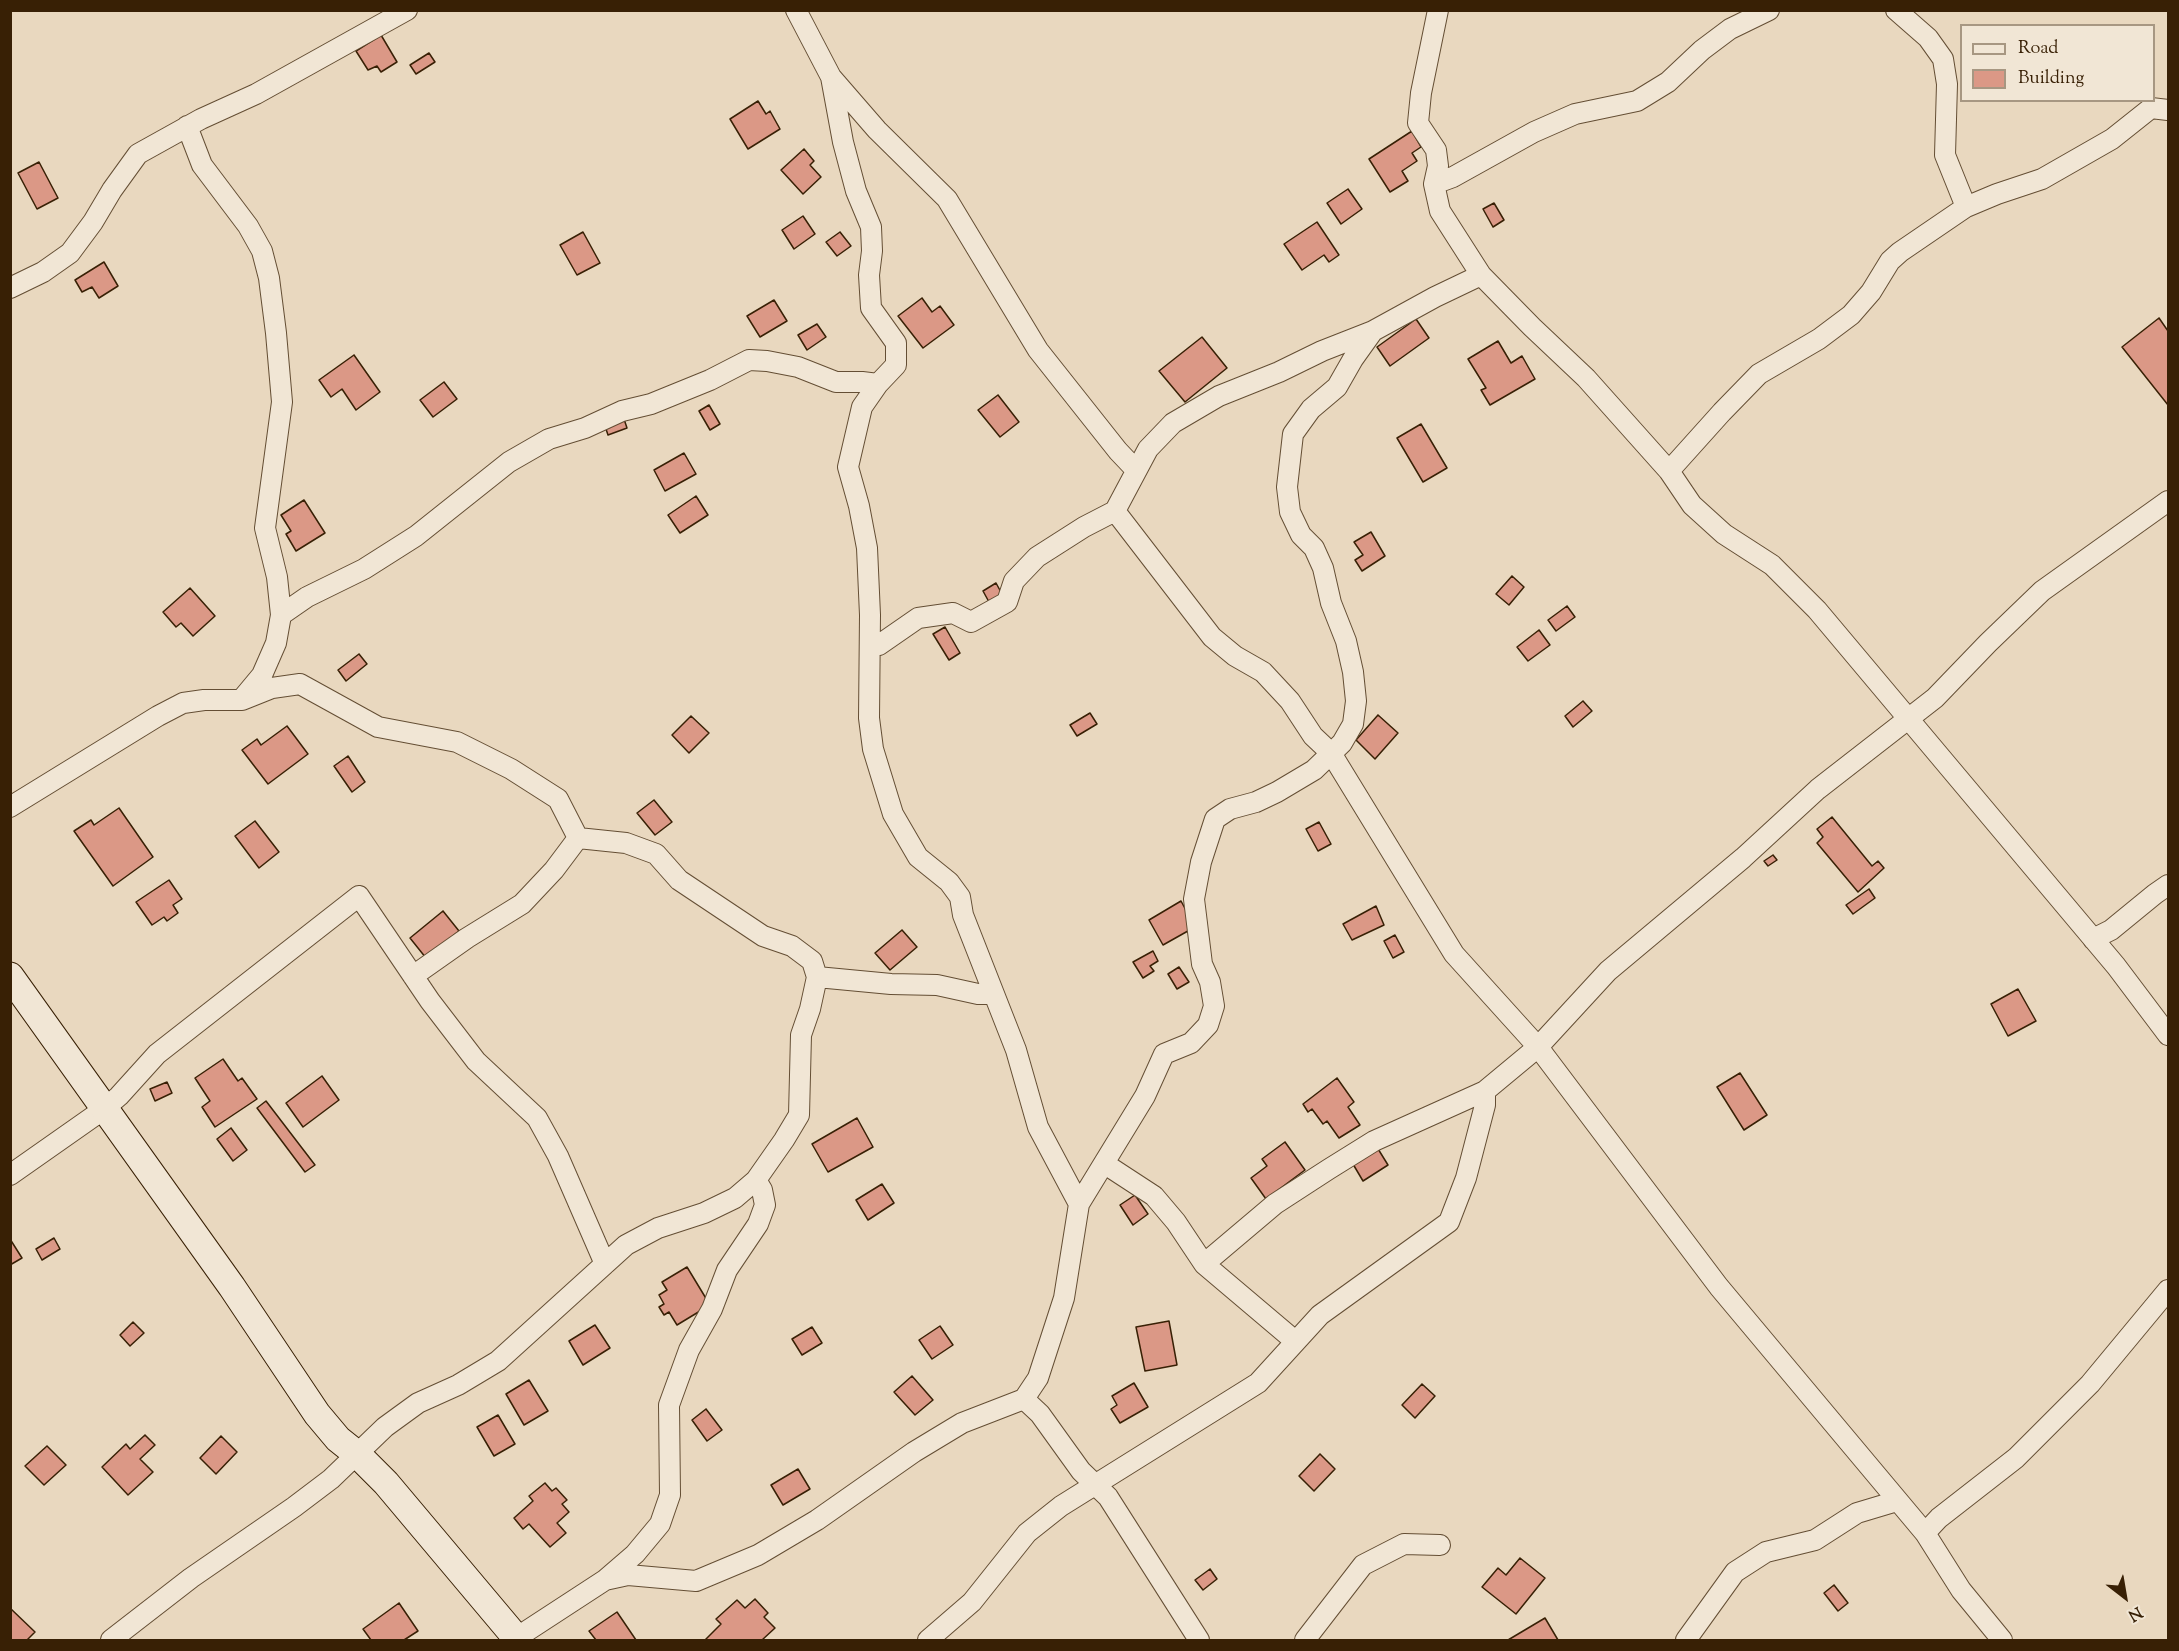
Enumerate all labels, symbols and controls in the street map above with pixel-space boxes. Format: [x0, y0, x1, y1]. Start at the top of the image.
legend [1960, 24, 2155, 102]
text: Road [2018, 36, 2058, 62]
text: Building [2018, 66, 2084, 92]
north arrow [2095, 1567, 2155, 1627]
text: N [2123, 1600, 2146, 1626]

